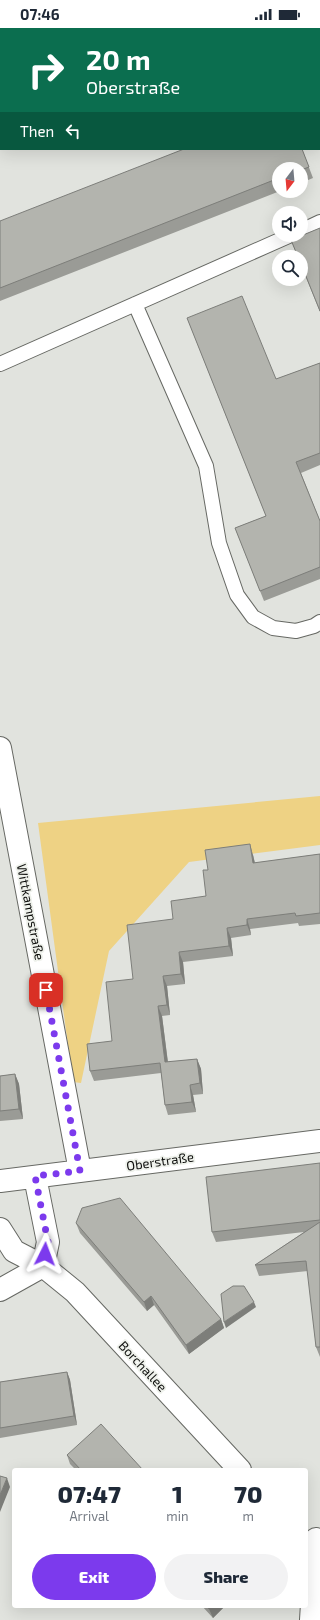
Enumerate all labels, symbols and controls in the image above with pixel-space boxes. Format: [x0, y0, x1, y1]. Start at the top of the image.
text: 07:46 [20, 5, 60, 23]
text: 20 m [86, 42, 151, 76]
icon: right [20, 44, 72, 96]
text: Oberstraße [86, 76, 180, 98]
icon: left [62, 120, 84, 142]
text: Then [20, 122, 54, 140]
north arrow [272, 162, 308, 198]
map controls [272, 162, 308, 286]
button: sound [272, 206, 308, 242]
button: search [272, 250, 308, 286]
street label: Wittkampstraße [14, 862, 48, 962]
pin [29, 973, 63, 1007]
icon: arrive [35, 979, 57, 1001]
street label: Oberstraße [125, 1148, 195, 1174]
position arrow [24, 1233, 66, 1275]
street label: Borchallee [116, 1337, 170, 1395]
text: 07:47 [58, 1479, 121, 1508]
text: 1 [172, 1479, 183, 1508]
text: 70 [234, 1479, 262, 1508]
text: Arrival [69, 1508, 109, 1524]
text: min [166, 1508, 189, 1524]
text: m [243, 1508, 254, 1524]
button: Exit [32, 1554, 156, 1600]
button: Share [164, 1554, 288, 1600]

